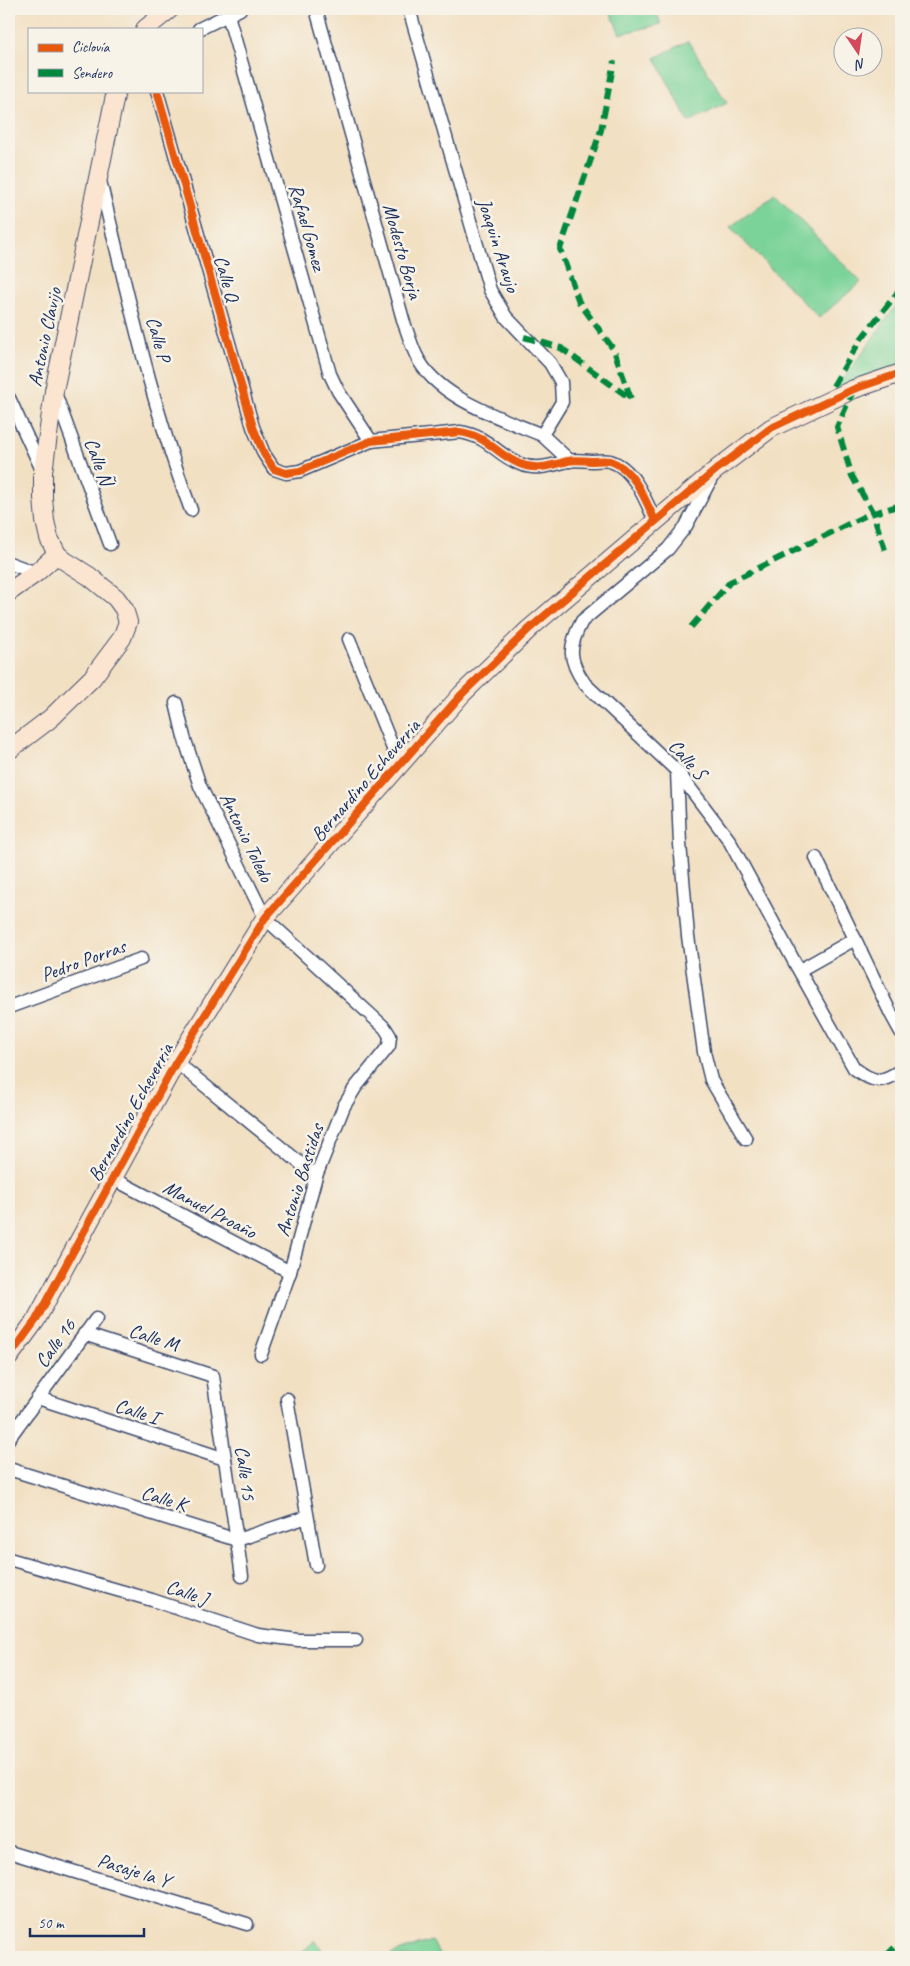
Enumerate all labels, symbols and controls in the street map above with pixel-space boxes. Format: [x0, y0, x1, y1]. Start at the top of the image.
legend [28, 28, 202, 92]
north arrow [832, 28, 882, 78]
text: Ciclovía [72, 38, 111, 57]
text: N [852, 55, 867, 74]
text: Sendero [72, 64, 113, 83]
street label: Rafael Gomez [283, 181, 332, 276]
street label: Joaquin Araujo [471, 194, 526, 296]
street label: Modesto Borja [377, 201, 429, 304]
street label: Calle Q [208, 253, 245, 306]
street label: Antonio Clavijo [22, 285, 67, 389]
street label: Calle P [141, 314, 177, 367]
street label: Calle Ñ [79, 435, 120, 491]
street label: Bernardino Echeverria [305, 713, 427, 847]
street label: Calle S [663, 734, 714, 786]
street label: Antonio Toledo [214, 788, 279, 887]
street label: Pedro Porras [37, 933, 131, 987]
street label: Bernardino Echeverria [82, 1037, 180, 1186]
street label: Antonio Bastidas [270, 1119, 330, 1239]
street label: Manuel Proaño [159, 1174, 261, 1245]
street label: Calle 16 [29, 1313, 82, 1373]
street label: Calle M [126, 1318, 183, 1358]
street label: Calle I [112, 1393, 167, 1432]
street label: Calle 15 [229, 1444, 262, 1503]
street label: Calle K [138, 1480, 193, 1518]
street label: Calle J [163, 1574, 214, 1612]
street label: Pasaje la Y [95, 1848, 177, 1894]
scale bar [30, 1906, 144, 1938]
text: 50 m [38, 1914, 65, 1933]

